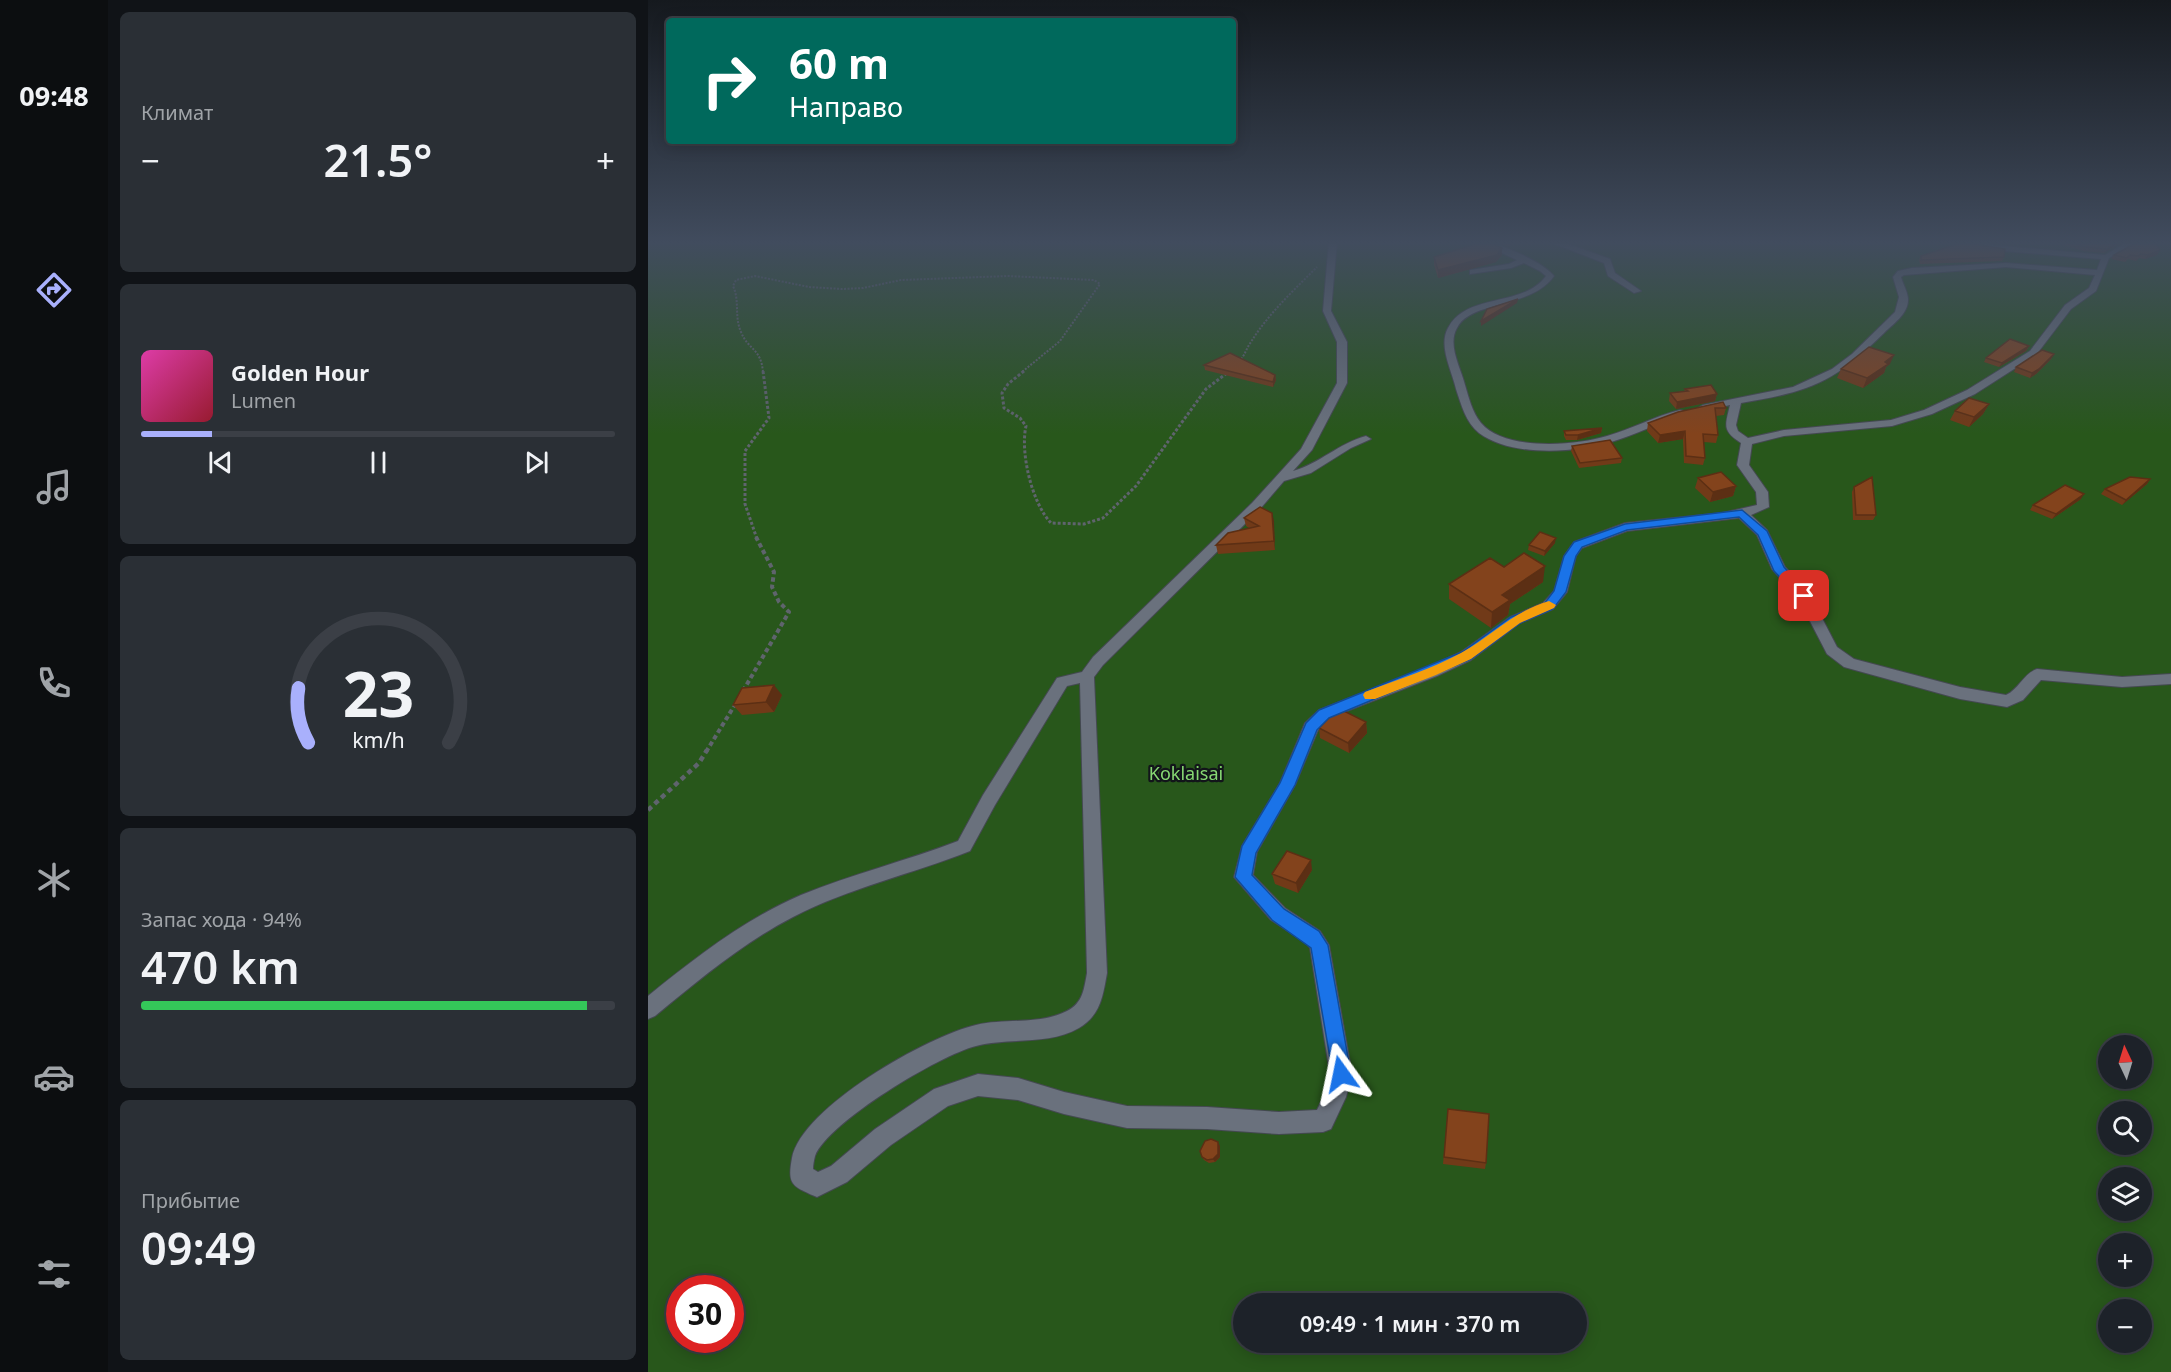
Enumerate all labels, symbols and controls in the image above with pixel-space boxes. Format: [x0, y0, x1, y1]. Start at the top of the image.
text: 60 m [789, 34, 889, 91]
icon: right [690, 42, 768, 120]
text: 09:48 [19, 77, 89, 114]
text: Направо [789, 88, 903, 125]
text: Климат [141, 99, 213, 126]
text: 21.5° [324, 129, 432, 190]
text: − [141, 138, 160, 183]
text: + [596, 138, 615, 183]
icon: directions [33, 269, 75, 311]
text: Golden Hour [231, 357, 369, 387]
text: Lumen [231, 387, 296, 414]
icon: previous [204, 446, 237, 479]
icon: pause [362, 446, 395, 479]
icon: next [520, 446, 553, 479]
icon: music [33, 466, 75, 508]
pin [1778, 570, 1829, 621]
icon: arrive [1787, 579, 1820, 612]
text: 23 [342, 650, 414, 735]
icon: phone [33, 662, 75, 704]
text: km/h [352, 725, 404, 754]
park label: Koklaisai [1149, 761, 1223, 785]
icon: climate [33, 859, 75, 901]
text: Запас хода · 94% [141, 906, 302, 933]
text: 470 km [141, 936, 300, 997]
north arrow [2098, 1035, 2152, 1089]
map controls [2098, 1035, 2152, 1353]
position arrow [1309, 1042, 1373, 1106]
icon: car [33, 1056, 75, 1098]
button: search [2098, 1101, 2152, 1155]
button: layers [2098, 1167, 2152, 1221]
text: Прибытие [141, 1187, 240, 1214]
text: 09:49 [141, 1217, 256, 1278]
button: + [2098, 1233, 2152, 1287]
icon: filters [33, 1253, 75, 1295]
speed limit sign: 30 [666, 1275, 744, 1353]
button: − [2098, 1299, 2152, 1353]
text: 09:49 · 1 мин · 370 m [1300, 1308, 1520, 1338]

